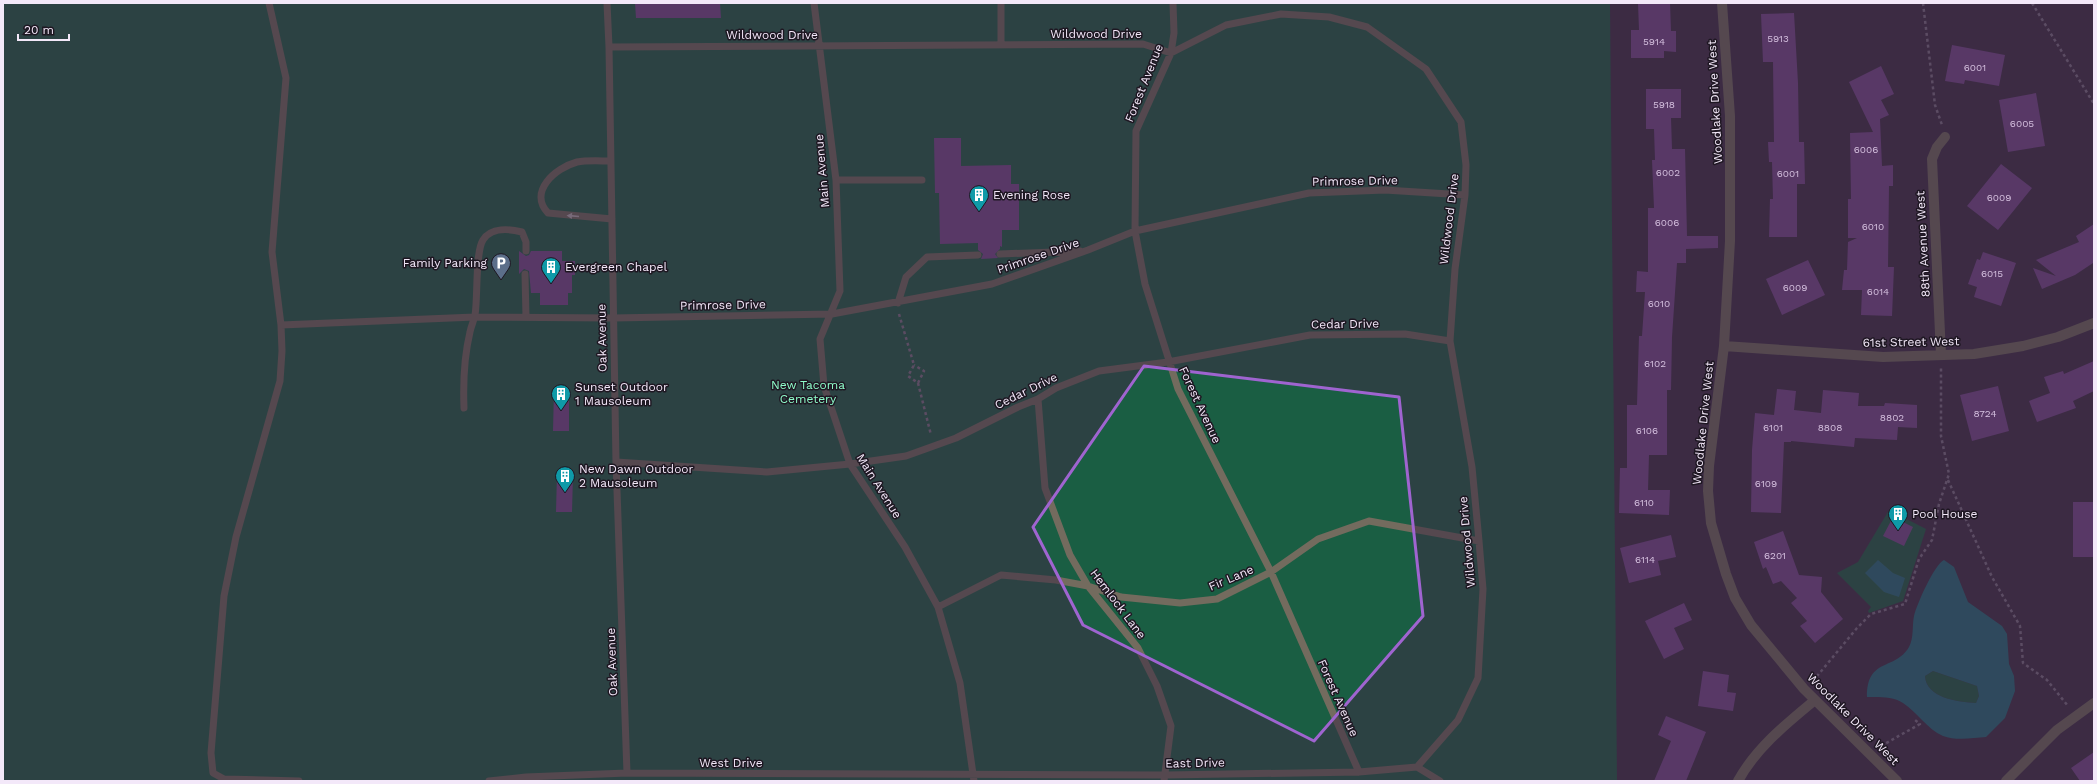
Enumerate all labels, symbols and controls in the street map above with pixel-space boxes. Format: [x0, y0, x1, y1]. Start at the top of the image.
scale bar [18, 16, 69, 42]
text: 20 m [24, 23, 54, 37]
street label: Wildwood Drive [1050, 27, 1142, 41]
street label: Wildwood Drive [726, 28, 818, 42]
house number: 5913 [1767, 33, 1789, 44]
house number: 5914 [1643, 36, 1665, 47]
street label: Woodlake Drive West [1705, 40, 1725, 164]
street label: Forest Avenue [1122, 42, 1166, 124]
house number: 6001 [1964, 62, 1986, 73]
house number: 5918 [1653, 99, 1675, 110]
house number: 6005 [2010, 118, 2034, 129]
street label: Main Avenue [812, 134, 832, 208]
house number: 6006 [1854, 144, 1878, 155]
house number: 6002 [1656, 167, 1680, 178]
house number: 6001 [1777, 168, 1799, 179]
street label: Primrose Drive [1312, 173, 1398, 189]
street label: Wildwood Drive [1436, 173, 1462, 265]
building icon: Evening Rose [968, 184, 990, 212]
place label: Evening Rose [993, 188, 1070, 202]
street label: 88th Avenue West [1913, 190, 1933, 298]
house number: 6009 [1987, 192, 2011, 203]
one-way arrow [567, 212, 579, 219]
house number: 6006 [1655, 217, 1679, 228]
house number: 6010 [1862, 221, 1884, 232]
street label: Primrose Drive [995, 235, 1081, 277]
parking icon: Family Parking [490, 252, 512, 280]
place label: Family Parking [403, 256, 488, 270]
building icon: Evergreen Chapel [540, 256, 562, 284]
place label: Evergreen Chapel [565, 260, 667, 274]
house number: 6015 [1981, 268, 2003, 279]
house number: 6009 [1783, 282, 1807, 293]
house number: 6014 [1867, 286, 1889, 297]
street label: Primrose Drive [680, 297, 766, 313]
house number: 6010 [1648, 298, 1670, 309]
street label: Oak Avenue [594, 304, 610, 372]
street label: Cedar Drive [1311, 316, 1379, 332]
street label: 61st Street West [1863, 334, 1959, 350]
house number: 6102 [1644, 358, 1666, 369]
street label: Woodlake Drive West [1690, 361, 1716, 485]
street label: Forest Avenue [1176, 364, 1224, 446]
street label: Cedar Drive [992, 370, 1060, 412]
park label: New Tacoma Cemetery [771, 378, 845, 406]
place label: Sunset Outdoor 1 Mausoleum [575, 380, 668, 408]
building icon: Sunset Outdoor 1 Mausoleum [550, 383, 572, 411]
house number: 8724 [1973, 408, 1997, 419]
house number: 8802 [1880, 412, 1904, 423]
house number: 6101 [1763, 422, 1783, 433]
house number: 8808 [1818, 422, 1842, 433]
house number: 6106 [1636, 425, 1658, 436]
street label: Main Avenue [854, 451, 904, 521]
place label: New Dawn Outdoor 2 Mausoleum [579, 462, 694, 490]
building icon: New Dawn Outdoor 2 Mausoleum [554, 465, 576, 493]
house number: 6109 [1755, 478, 1777, 489]
street label: Wildwood Drive [1456, 496, 1478, 588]
house number: 6110 [1634, 497, 1654, 508]
building icon: Pool House [1887, 503, 1909, 531]
place label: Pool House [1912, 507, 1978, 521]
house number: 6201 [1764, 550, 1786, 561]
house number: 6114 [1635, 554, 1655, 565]
street label: Fir Lane [1206, 562, 1256, 594]
street label: Hemlock Lane [1087, 566, 1149, 642]
street label: Oak Avenue [604, 628, 620, 696]
street label: Forest Avenue [1315, 657, 1361, 739]
street label: Woodlake Drive West [1804, 670, 1902, 768]
street label: East Drive [1165, 755, 1225, 771]
street label: West Drive [699, 756, 763, 770]

